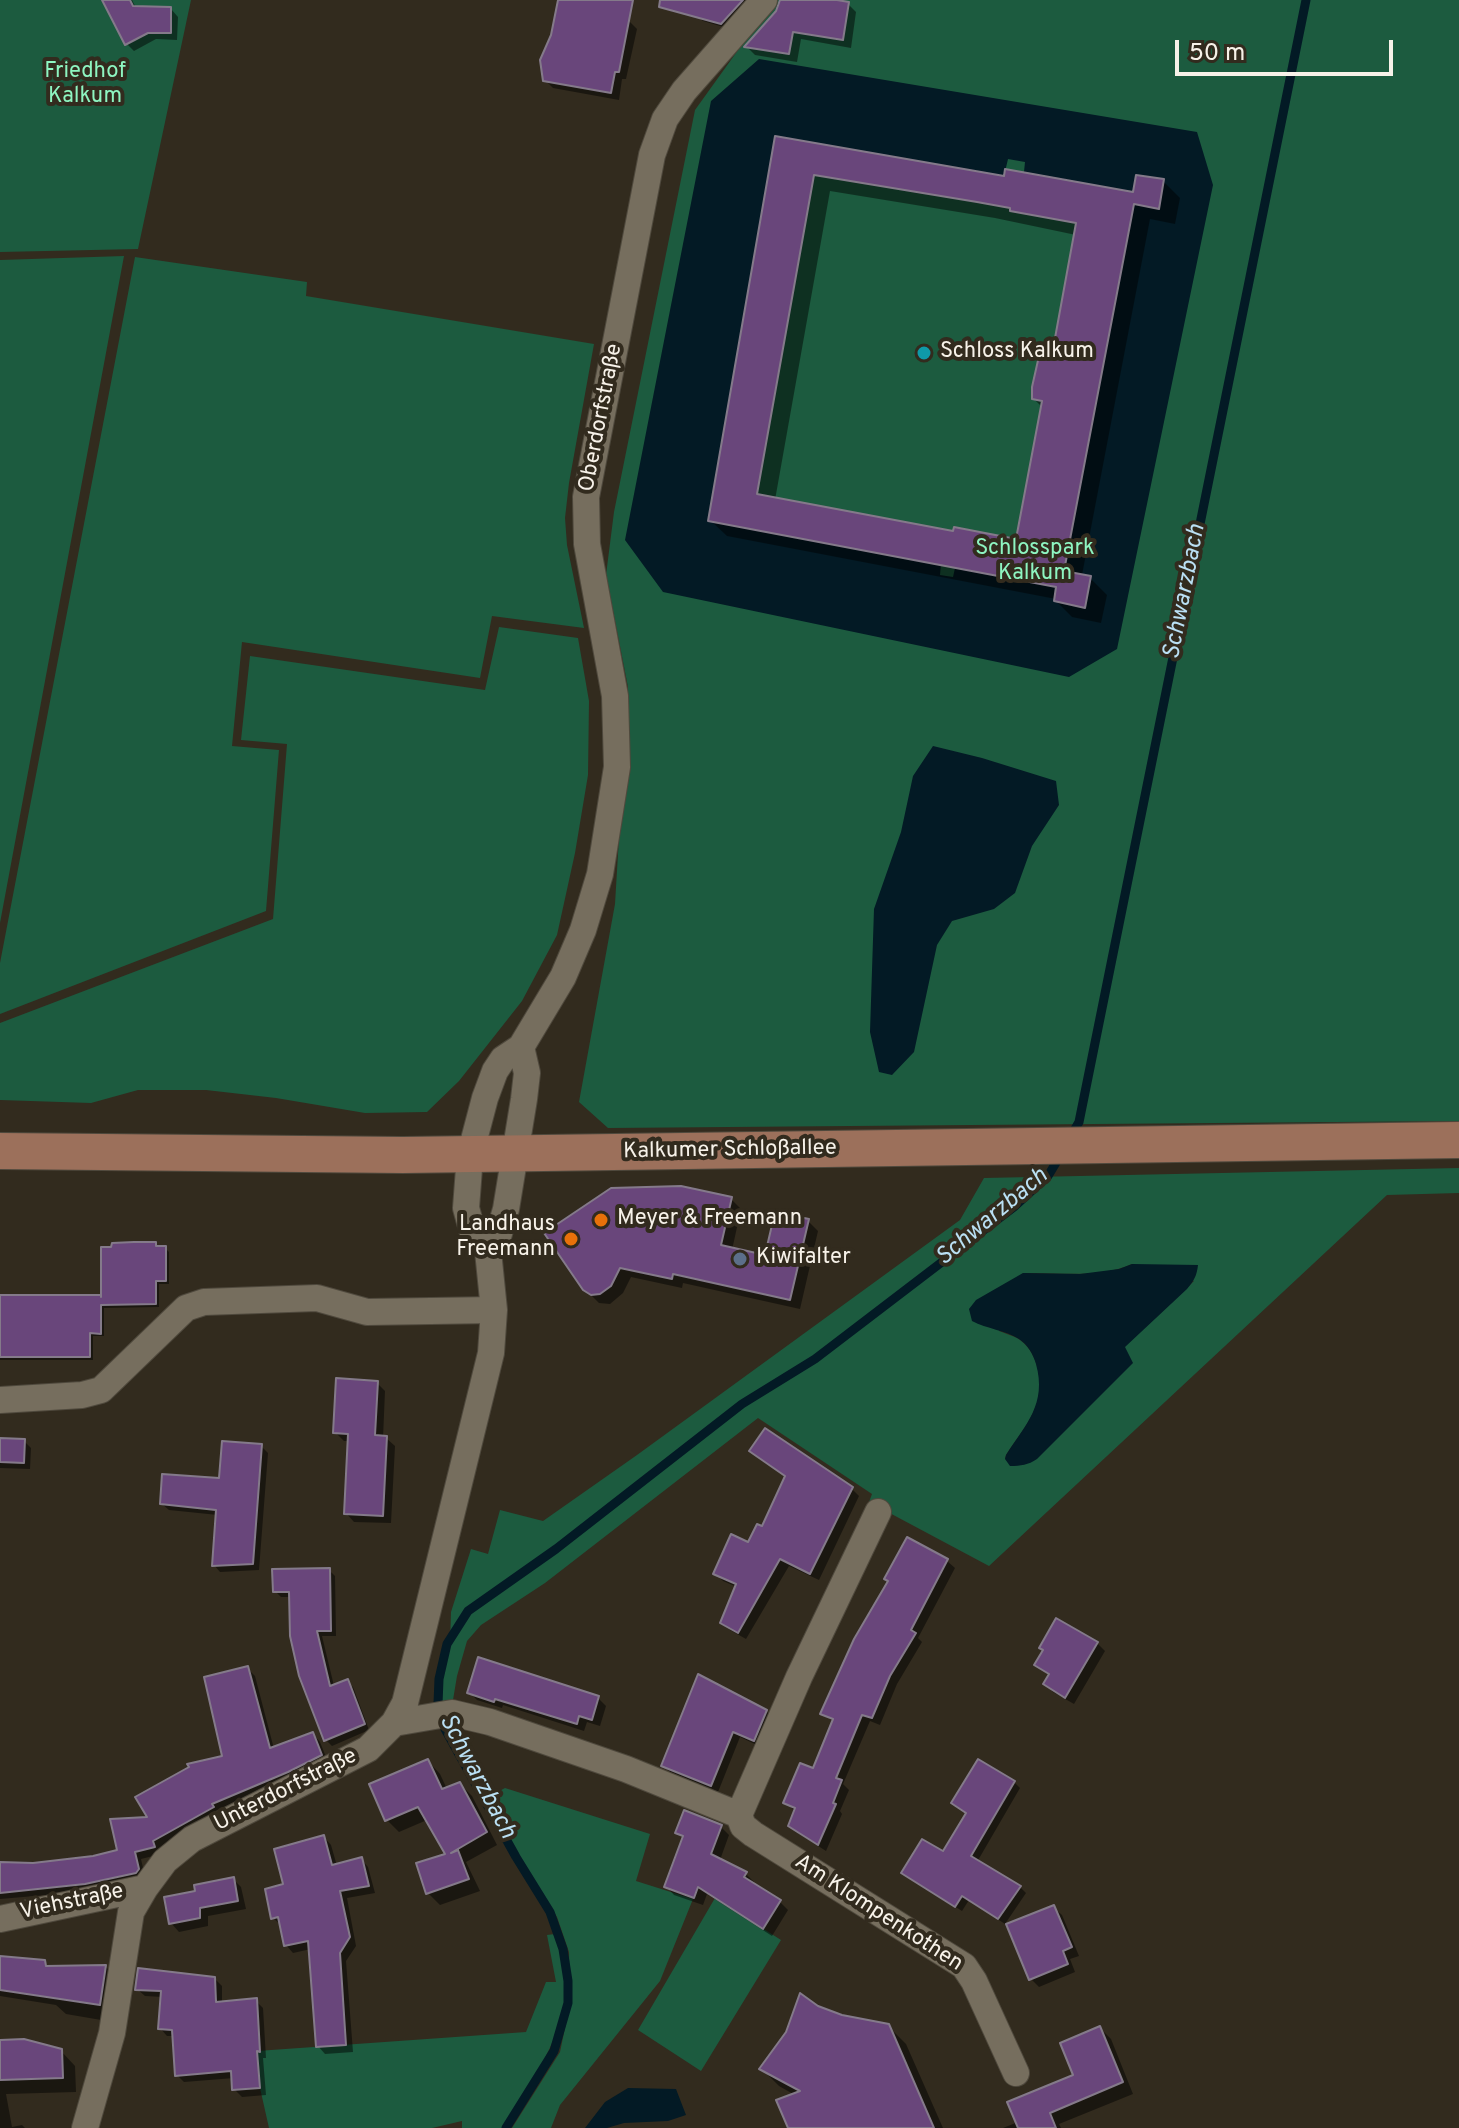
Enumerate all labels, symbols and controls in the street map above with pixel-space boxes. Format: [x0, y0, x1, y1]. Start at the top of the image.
scale bar [1179, 24, 1397, 74]
text: 50 m [1189, 39, 1245, 69]
park label: Friedhof Kalkum [44, 60, 126, 112]
place label: Schloss Kalkum [940, 340, 1094, 366]
street label: Oberdorfstraße [575, 342, 629, 494]
marker: Schloss Kalkum [915, 344, 933, 362]
water label: Schwarzbach [1159, 522, 1213, 662]
park label: Schlosspark Kalkum [975, 537, 1095, 588]
street label: Kalkumer Schloßallee [623, 1136, 837, 1166]
water label: Schwarzbach [931, 1163, 1055, 1273]
place label: Meyer & Freemann [617, 1207, 802, 1233]
marker: Meyer & Freemann [592, 1211, 610, 1229]
place label: Landhaus Freemann [456, 1213, 555, 1264]
marker: Landhaus Freemann [562, 1230, 580, 1248]
place label: Kiwifalter [756, 1246, 851, 1272]
marker: Kiwifalter [731, 1250, 749, 1268]
water label: Schwarzbach [431, 1710, 521, 1844]
street label: Unterdorfstraße [210, 1744, 362, 1838]
street label: Am Klompenkothen [789, 1850, 967, 1978]
street label: Viehstraße [18, 1879, 126, 1927]

